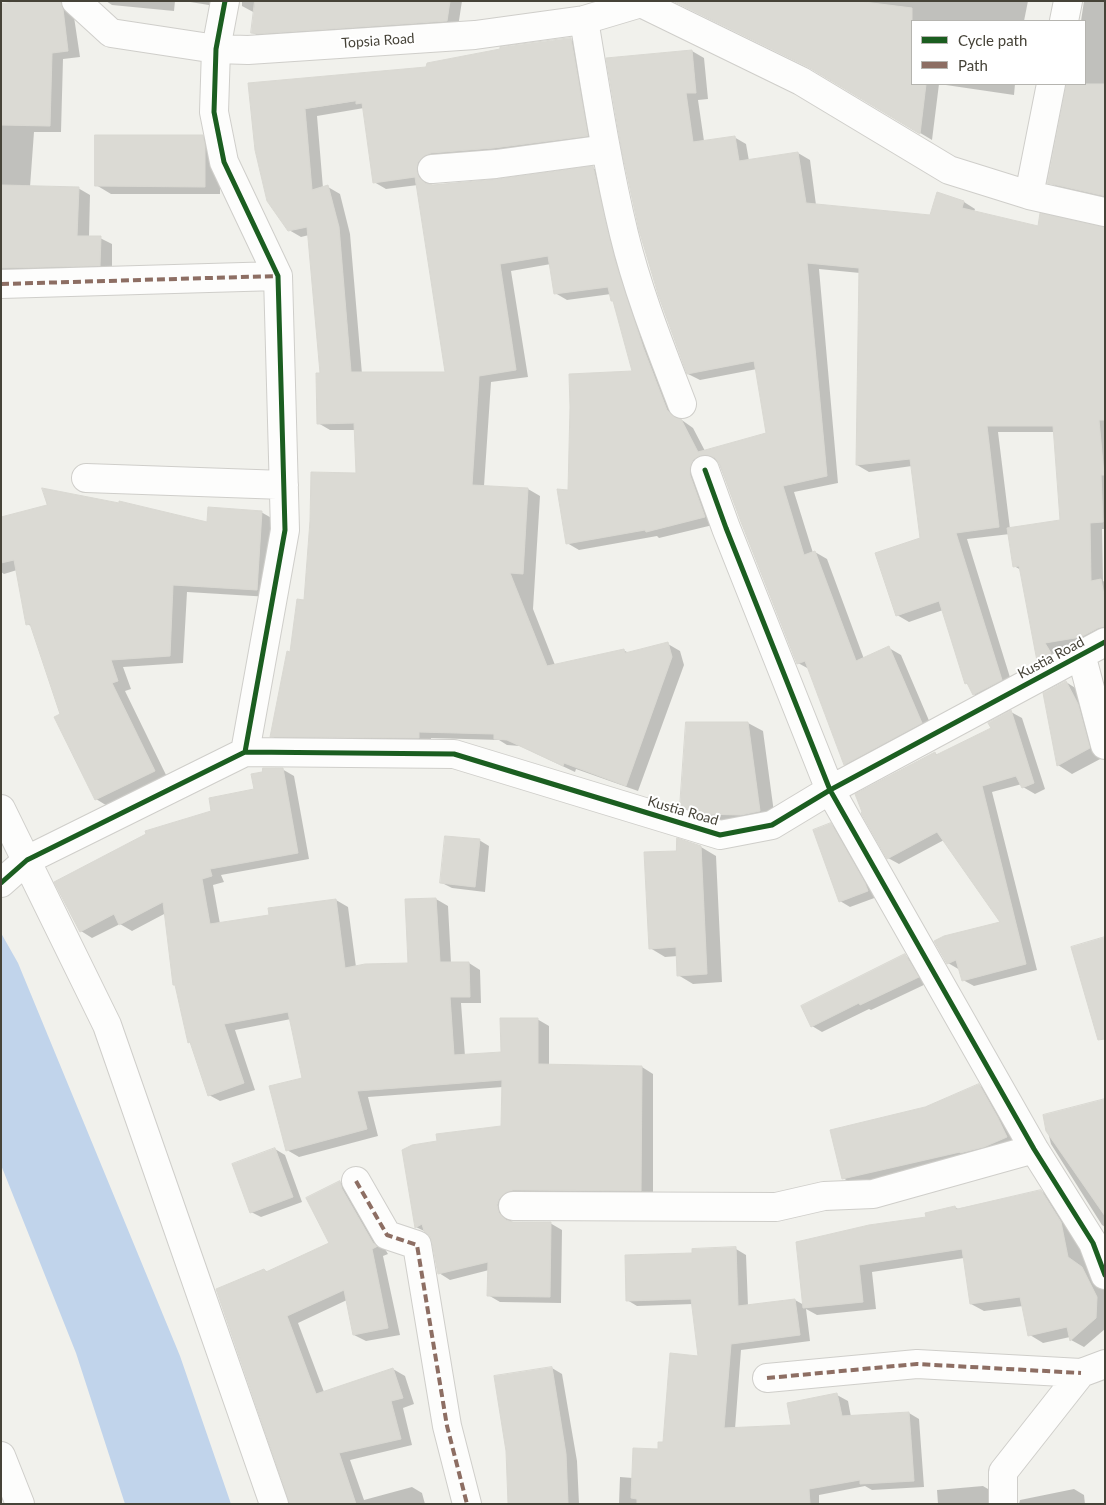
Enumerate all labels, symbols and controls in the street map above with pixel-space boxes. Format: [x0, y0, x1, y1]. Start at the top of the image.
legend [911, 20, 1086, 85]
street label: Topsia Road [341, 30, 415, 52]
text: Cycle path [958, 31, 1027, 49]
text: Path [958, 56, 988, 74]
street label: Kustia Road [1015, 633, 1087, 683]
street label: Kustia Road [646, 793, 720, 829]

